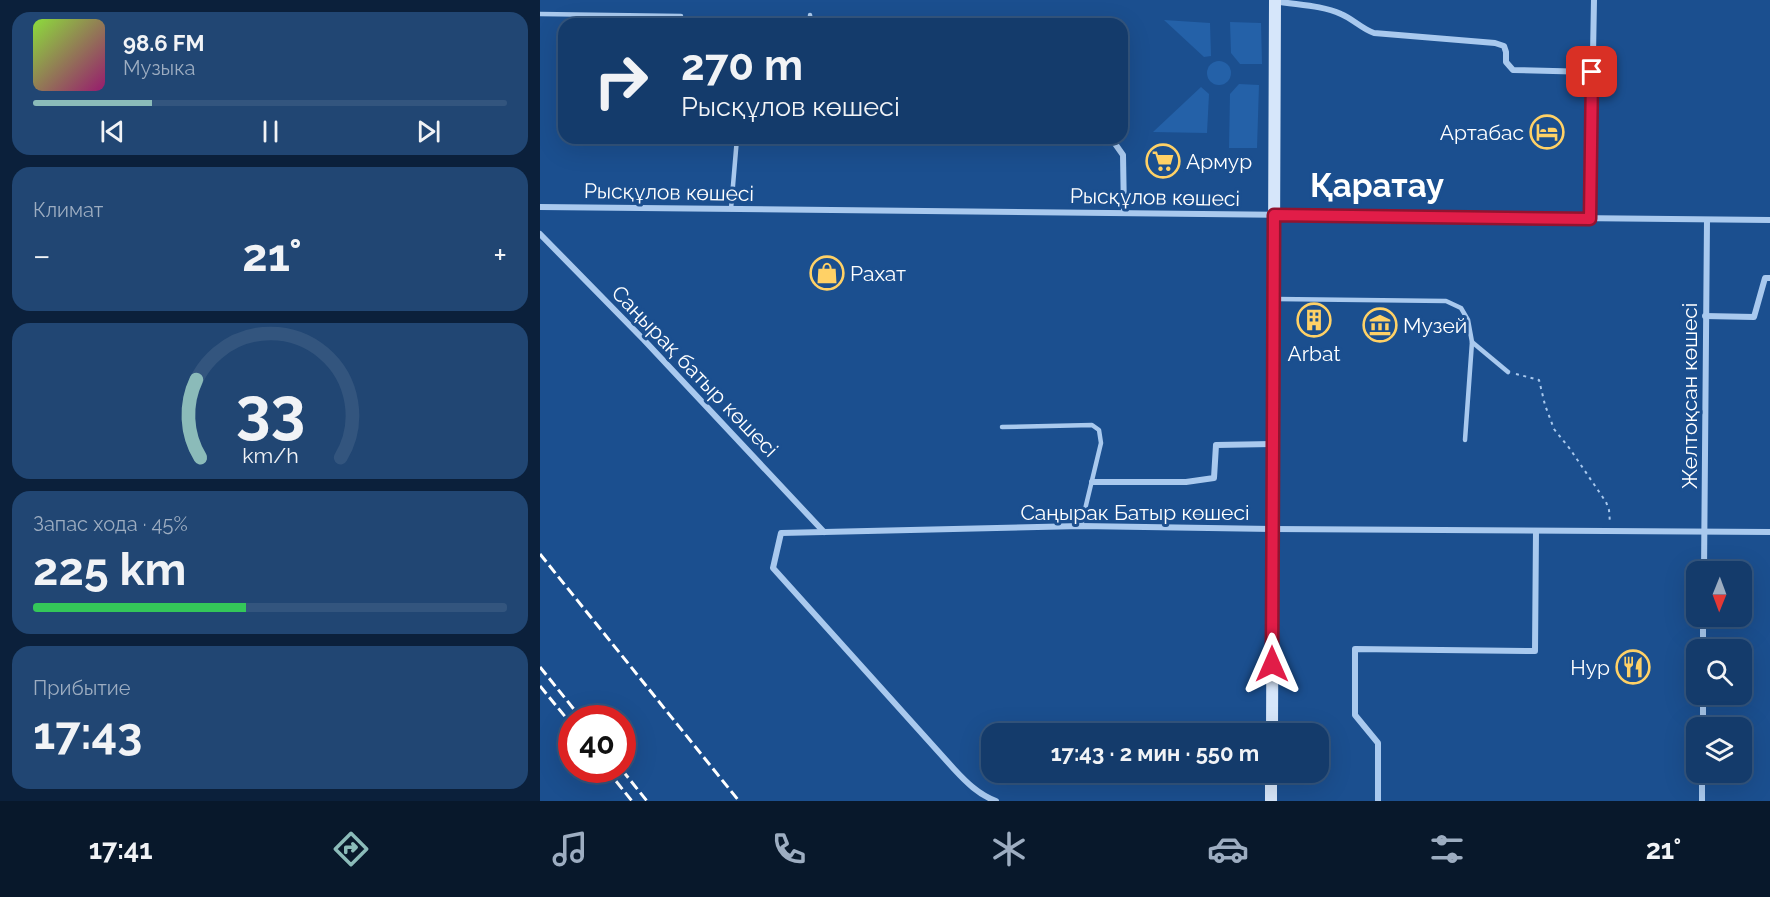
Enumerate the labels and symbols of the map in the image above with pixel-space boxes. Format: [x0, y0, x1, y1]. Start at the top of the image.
pin [1566, 46, 1617, 97]
hotel icon: Артабас [1529, 114, 1565, 150]
place label: Артабас [1440, 120, 1524, 145]
supermarket icon: Армур [1145, 143, 1181, 179]
place label: Армур [1186, 149, 1252, 174]
district label: Қаратау [1310, 166, 1444, 205]
street label: Рысқұлов көшесі [584, 178, 754, 206]
street label: Рысқұлов көшесі [1070, 183, 1240, 211]
shop icon: Рахат [809, 255, 845, 291]
place label: Рахат [850, 261, 906, 286]
street label: Саңырақ батыр көшесі [607, 280, 783, 462]
building icon: Arbat [1296, 302, 1332, 338]
street label: Желтоқсан көшесі [1677, 303, 1702, 489]
museum icon: Музей [1362, 307, 1398, 343]
place label: Музей [1403, 313, 1467, 338]
place label: Arbat [1288, 341, 1340, 366]
street label: Саңырак Батыр көшесі [1020, 500, 1250, 525]
north arrow [1686, 561, 1752, 627]
position arrow [1240, 632, 1304, 696]
restaurant icon: Нур [1615, 649, 1651, 685]
place label: Нур [1570, 655, 1610, 680]
speed limit sign: 40 [558, 705, 636, 783]

